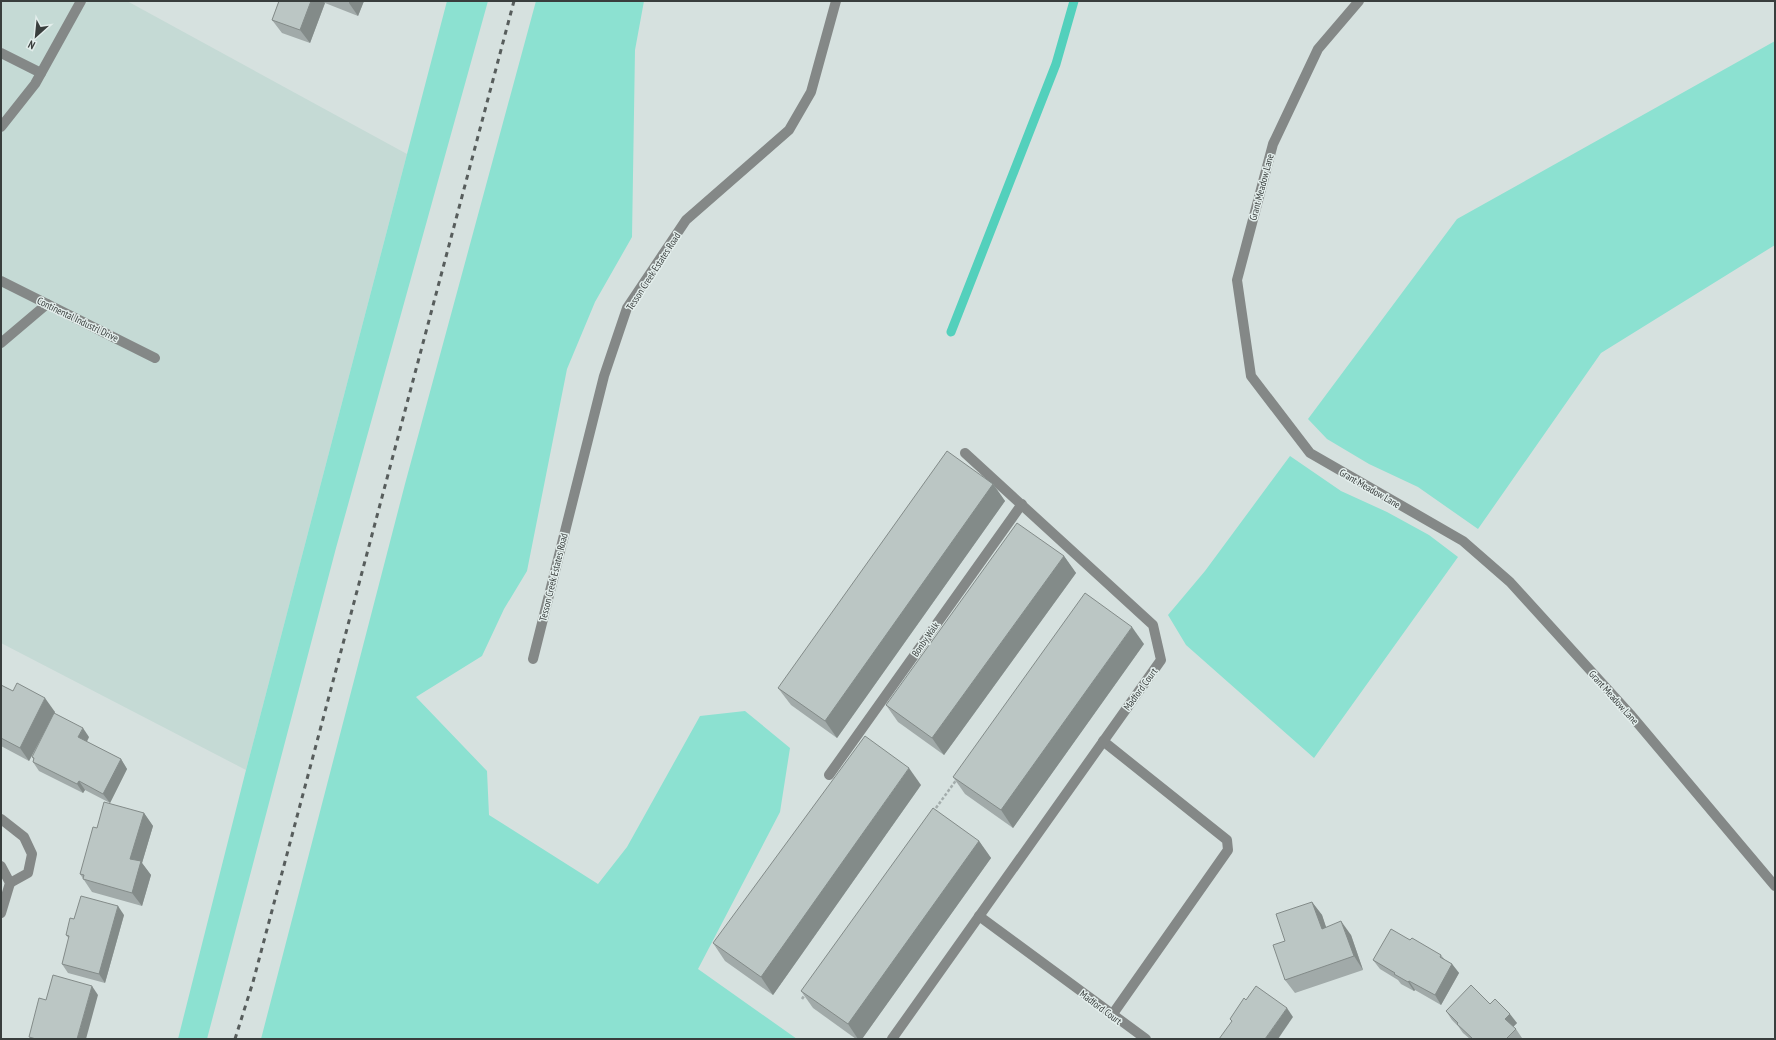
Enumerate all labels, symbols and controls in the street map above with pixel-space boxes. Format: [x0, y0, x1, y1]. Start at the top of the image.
north arrow [16, 16, 56, 56]
text: N [26, 37, 37, 52]
street label: Grant Meadow Lane [1246, 152, 1277, 222]
street label: Tesson Creek Estates Road [623, 230, 683, 313]
street label: Continental Industrl Drive [35, 294, 121, 345]
street label: Grant Meadow Lane [1337, 466, 1403, 511]
street label: Tesson Creek Estates Road [536, 532, 571, 622]
street label: Bonby Walk [909, 619, 942, 659]
street label: Madford Court [1121, 665, 1160, 713]
street label: Grant Meadow Lane [1586, 668, 1641, 727]
street label: Madford Court [1077, 987, 1125, 1028]

